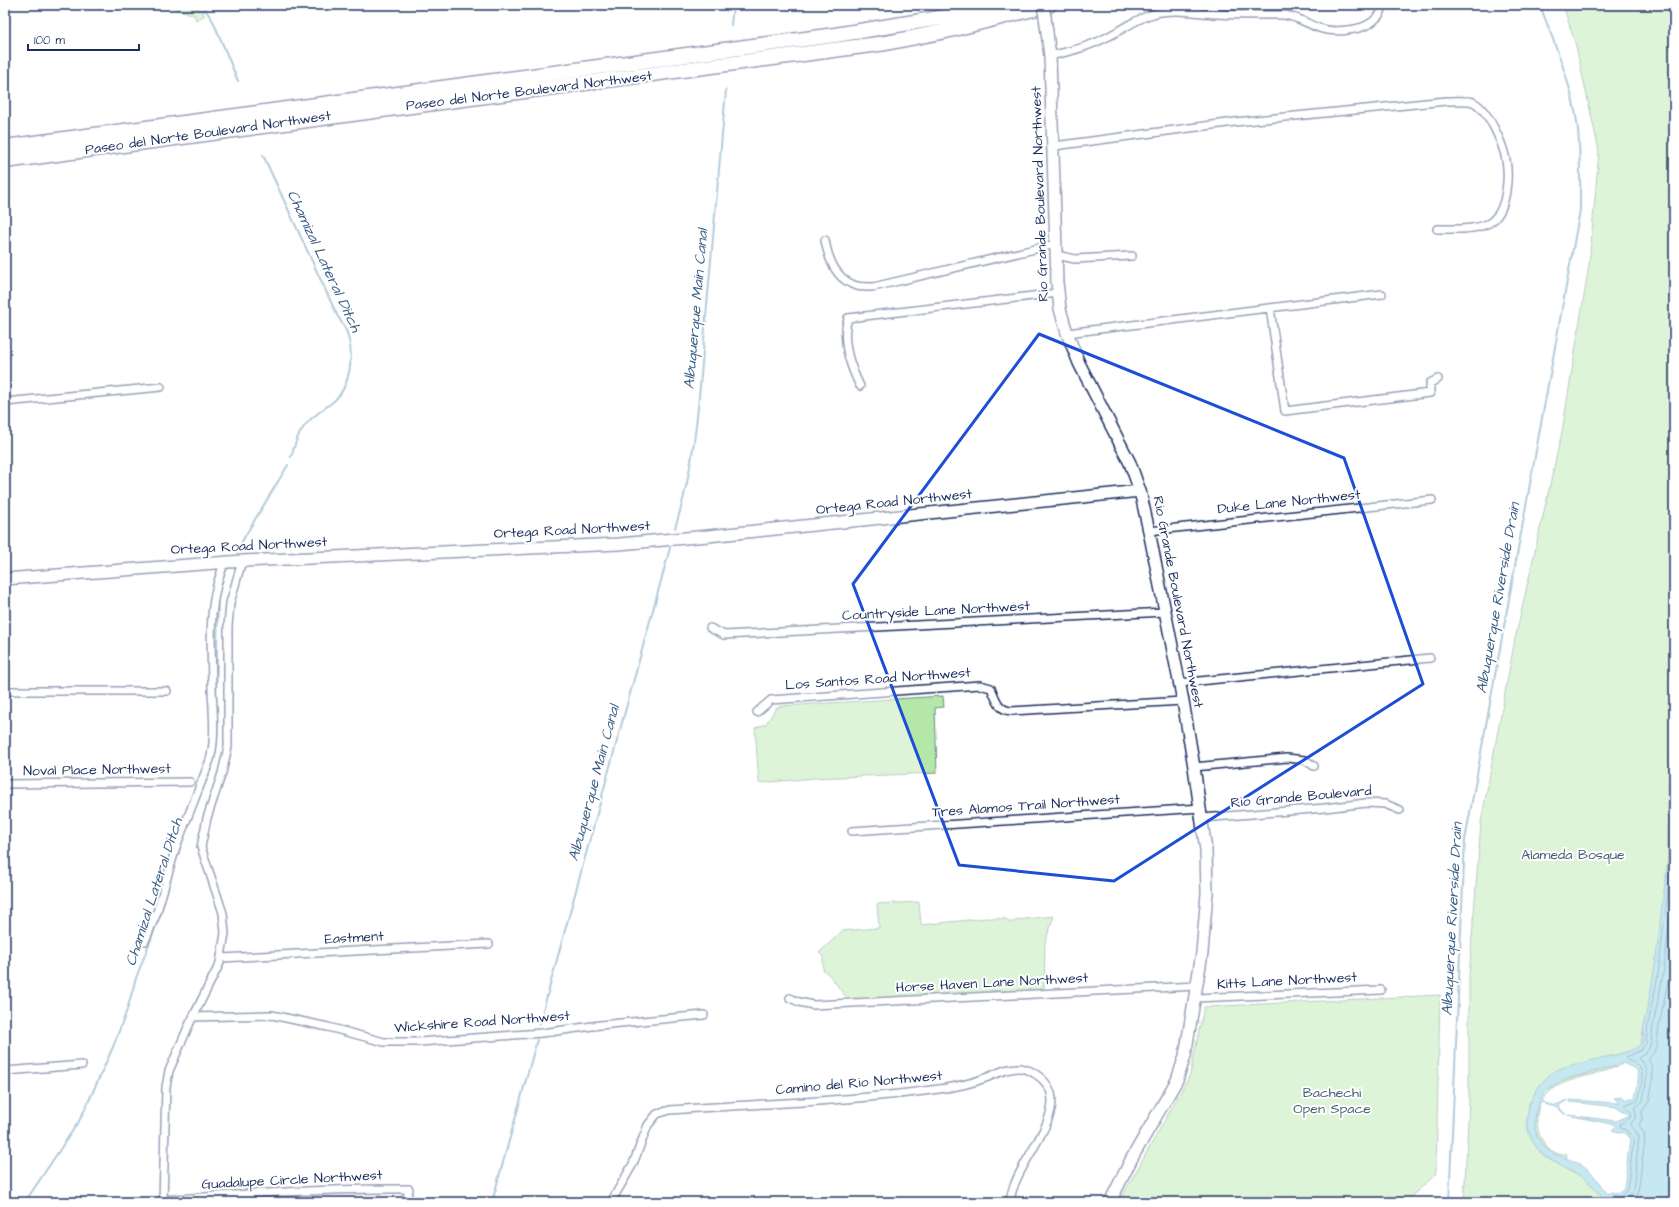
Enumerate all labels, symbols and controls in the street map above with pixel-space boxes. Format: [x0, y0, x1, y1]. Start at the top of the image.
scale bar [28, 26, 139, 52]
text: 100 m [34, 32, 65, 49]
street label: Paseo del Norte Boulevard Northwest [405, 66, 654, 116]
street label: Rio Grande Boulevard Northwest [1026, 86, 1054, 302]
street label: Paseo del Norte Boulevard Northwest [84, 106, 333, 160]
water label: Chamizal Lateral Ditch [282, 187, 366, 336]
water label: Albuquerque Main Canal [679, 226, 714, 390]
street label: Ortega Road Northwest [815, 484, 973, 520]
street label: Duke Lane Northwest [1217, 485, 1362, 519]
street label: Rio Grande Boulevard Northwest [1148, 494, 1208, 710]
water label: Albuquerque Riverside Drain [1471, 500, 1525, 695]
street label: Ortega Road Northwest [493, 516, 651, 544]
street label: Ortega Road Northwest [170, 532, 328, 560]
street label: Countryside Lane Northwest [842, 596, 1031, 626]
street label: Los Santos Road Northwest [785, 663, 972, 695]
water label: Albuquerque Main Canal [563, 701, 625, 863]
street label: Noval Place Northwest [23, 759, 171, 781]
street label: Rio Grande Boulevard [1230, 781, 1372, 813]
street label: Tres Alamos Trail Northwest [931, 789, 1121, 823]
water label: Chamizal Lateral Ditch [120, 815, 188, 969]
water label: Albuquerque Riverside Drain [1436, 820, 1468, 1016]
park label: Alameda Bosque [1521, 845, 1625, 865]
street label: Eastment [324, 926, 384, 950]
street label: Kitts Lane Northwest [1217, 967, 1358, 995]
street label: Horse Haven Lane Northwest [895, 968, 1089, 998]
street label: Wickshire Road Northwest [393, 1006, 571, 1038]
street label: Camino del Rio Northwest [775, 1066, 943, 1100]
park label: Bachechi Open Space [1293, 1083, 1371, 1119]
street label: Guadalupe Circle Northwest [201, 1165, 383, 1195]

